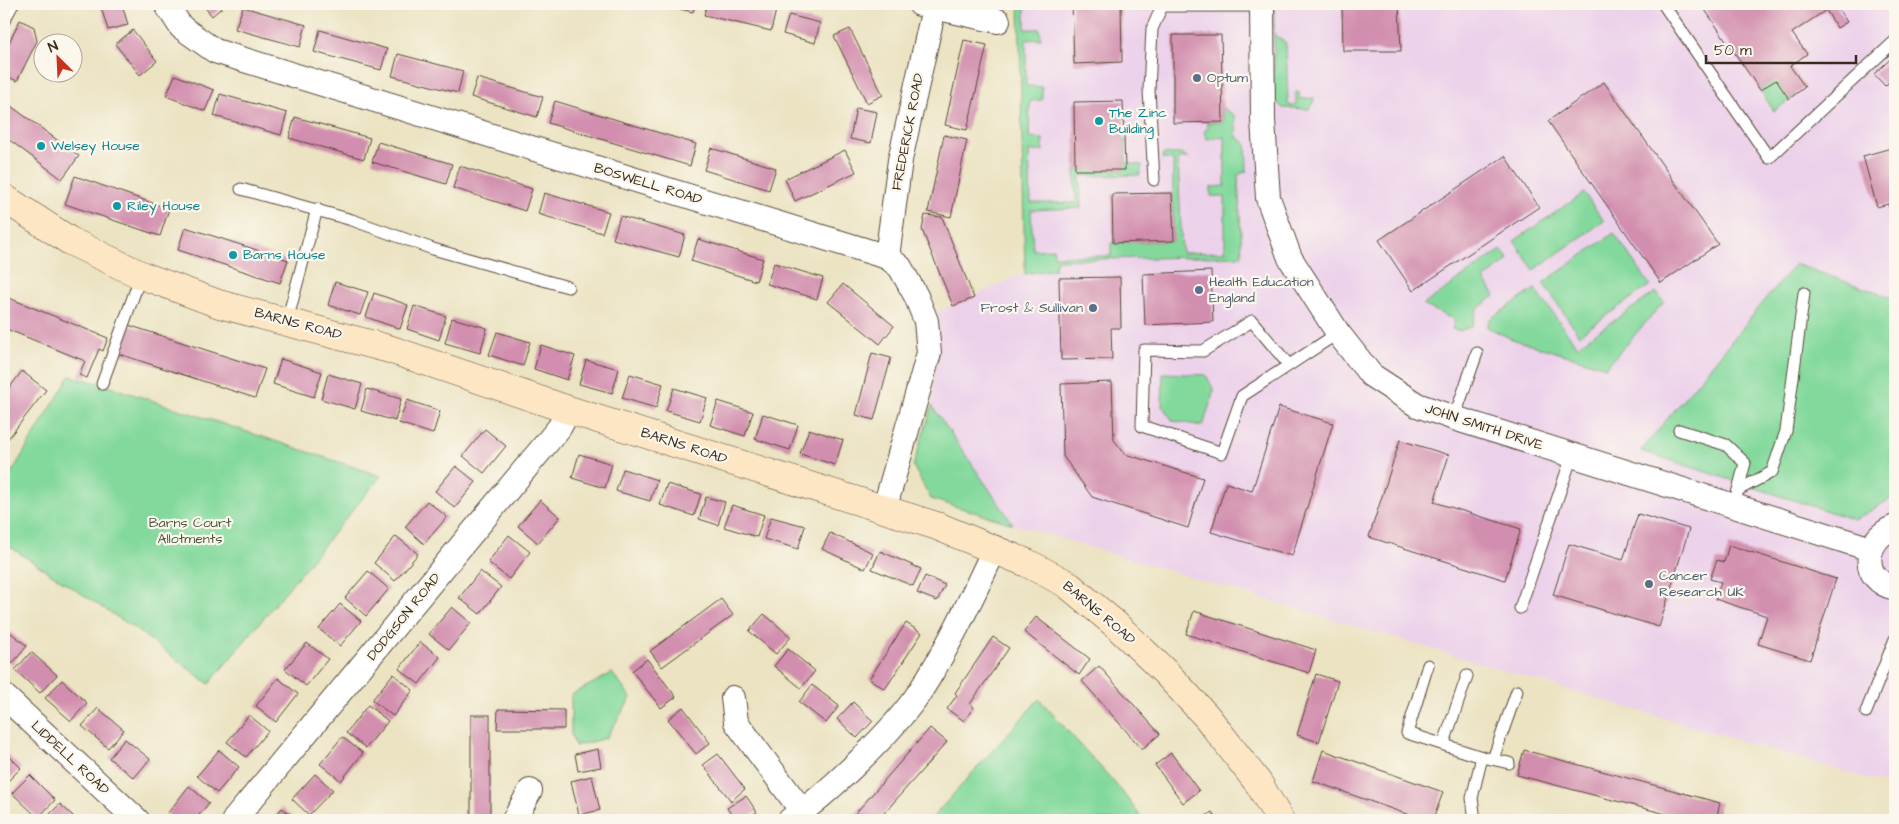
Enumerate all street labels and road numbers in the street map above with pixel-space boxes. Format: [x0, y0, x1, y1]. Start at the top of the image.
street label: FREDERICK ROAD [887, 72, 929, 192]
street label: BOSWELL ROAD [591, 158, 705, 210]
street label: BARNS ROAD [252, 303, 344, 345]
street label: JOHN SMITH DRIVE [1422, 398, 1546, 456]
street label: BARNS ROAD [638, 423, 730, 469]
street label: DODGSON ROAD [362, 569, 446, 665]
street label: BARNS ROAD [1058, 577, 1140, 649]
street label: LIDDELL ROAD [26, 716, 114, 800]

